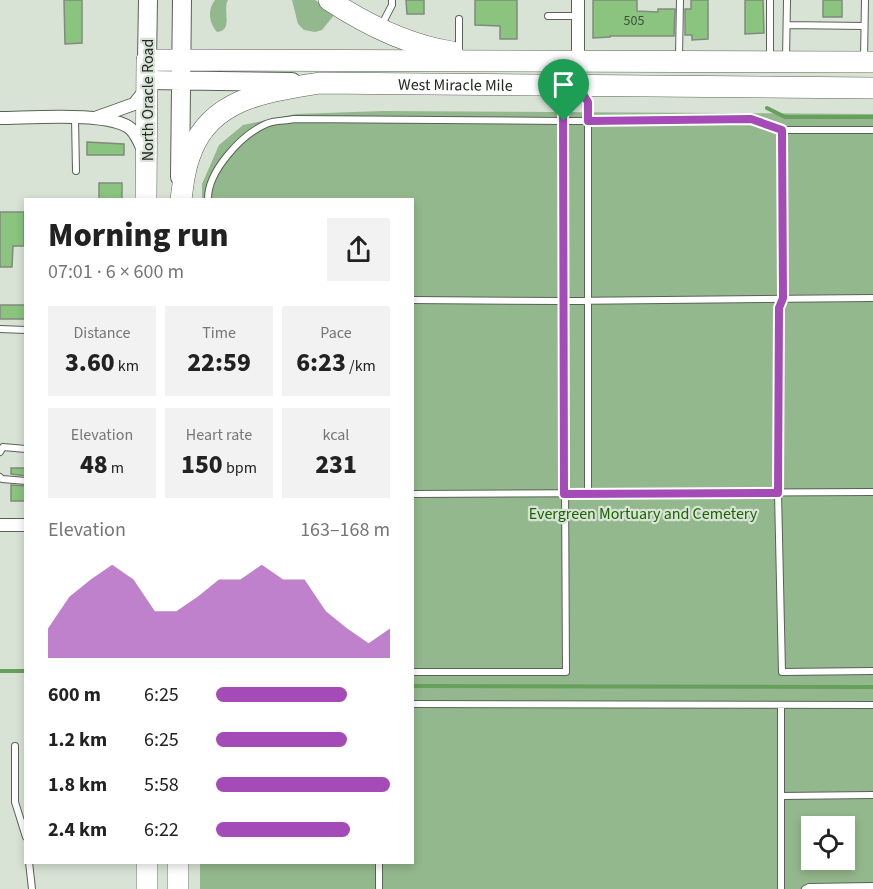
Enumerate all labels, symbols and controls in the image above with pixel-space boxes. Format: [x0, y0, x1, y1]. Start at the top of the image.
house number: 505 [624, 11, 644, 31]
street label: North Oracle Road [137, 39, 159, 161]
pin [538, 59, 589, 121]
icon: arrive [547, 68, 580, 101]
street label: West Miracle Mile [398, 74, 513, 97]
text: Morning run [48, 212, 228, 259]
button: share [327, 218, 390, 281]
text: 07:01 · 6 × 600 m [48, 258, 184, 286]
text: Distance [74, 322, 130, 344]
text: Time [202, 322, 236, 344]
text: Pace [320, 322, 352, 344]
text: 3.60 [65, 344, 115, 381]
text: 22:59 [187, 344, 251, 381]
text: 6:23 [296, 344, 346, 381]
text: km [115, 355, 139, 377]
text: /km [346, 355, 376, 377]
text: Elevation [71, 424, 133, 446]
text: Heart rate [186, 424, 252, 446]
text: kcal [323, 424, 349, 446]
text: 48 [80, 446, 108, 483]
text: 150 [181, 446, 223, 483]
text: 231 [315, 446, 357, 483]
text: m [108, 457, 124, 479]
text: bpm [223, 457, 257, 479]
park label: Evergreen Mortuary and Cemetery [529, 503, 758, 525]
text: Elevation [48, 516, 126, 544]
text: 163–168 m [300, 516, 390, 544]
text: 600 m [48, 681, 101, 709]
text: 6:25 [144, 681, 179, 709]
text: 1.2 km [48, 726, 107, 754]
text: 6:25 [144, 726, 179, 754]
text: 1.8 km [48, 771, 107, 799]
text: 5:58 [144, 771, 179, 799]
text: 2.4 km [48, 816, 107, 844]
text: 6:22 [144, 816, 179, 844]
map controls [801, 816, 855, 870]
button: locate [801, 816, 855, 870]

